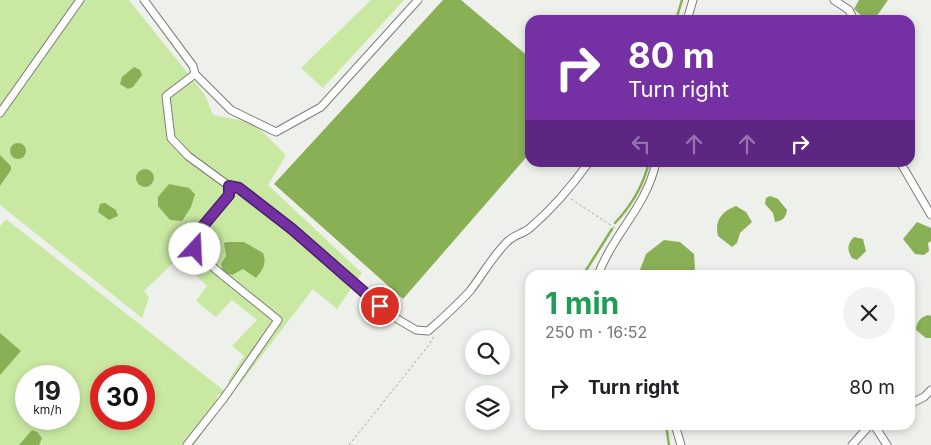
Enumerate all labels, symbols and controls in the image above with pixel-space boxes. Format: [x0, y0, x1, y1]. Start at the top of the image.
text: 80 m [628, 34, 715, 76]
icon: right [545, 35, 610, 100]
text: Turn right [628, 76, 729, 102]
icon: left [627, 130, 655, 158]
icon: ahead [680, 130, 708, 158]
icon: ahead [733, 130, 761, 158]
icon: right [786, 130, 814, 158]
position arrow [168, 222, 220, 274]
pin [359, 285, 401, 327]
text: 1 min [545, 285, 619, 321]
button: close [843, 287, 895, 339]
icon: arrive [366, 292, 394, 320]
text: 250 m · 16:52 [545, 322, 647, 342]
map controls [465, 330, 510, 430]
button: search [465, 330, 510, 375]
speed limit sign: 30 [90, 365, 155, 430]
icon: right [545, 374, 573, 402]
text: 19 [34, 376, 61, 406]
text: Turn right [588, 376, 679, 399]
text: 80 m [849, 376, 895, 399]
button: layers [465, 385, 510, 430]
text: km/h [33, 402, 62, 417]

